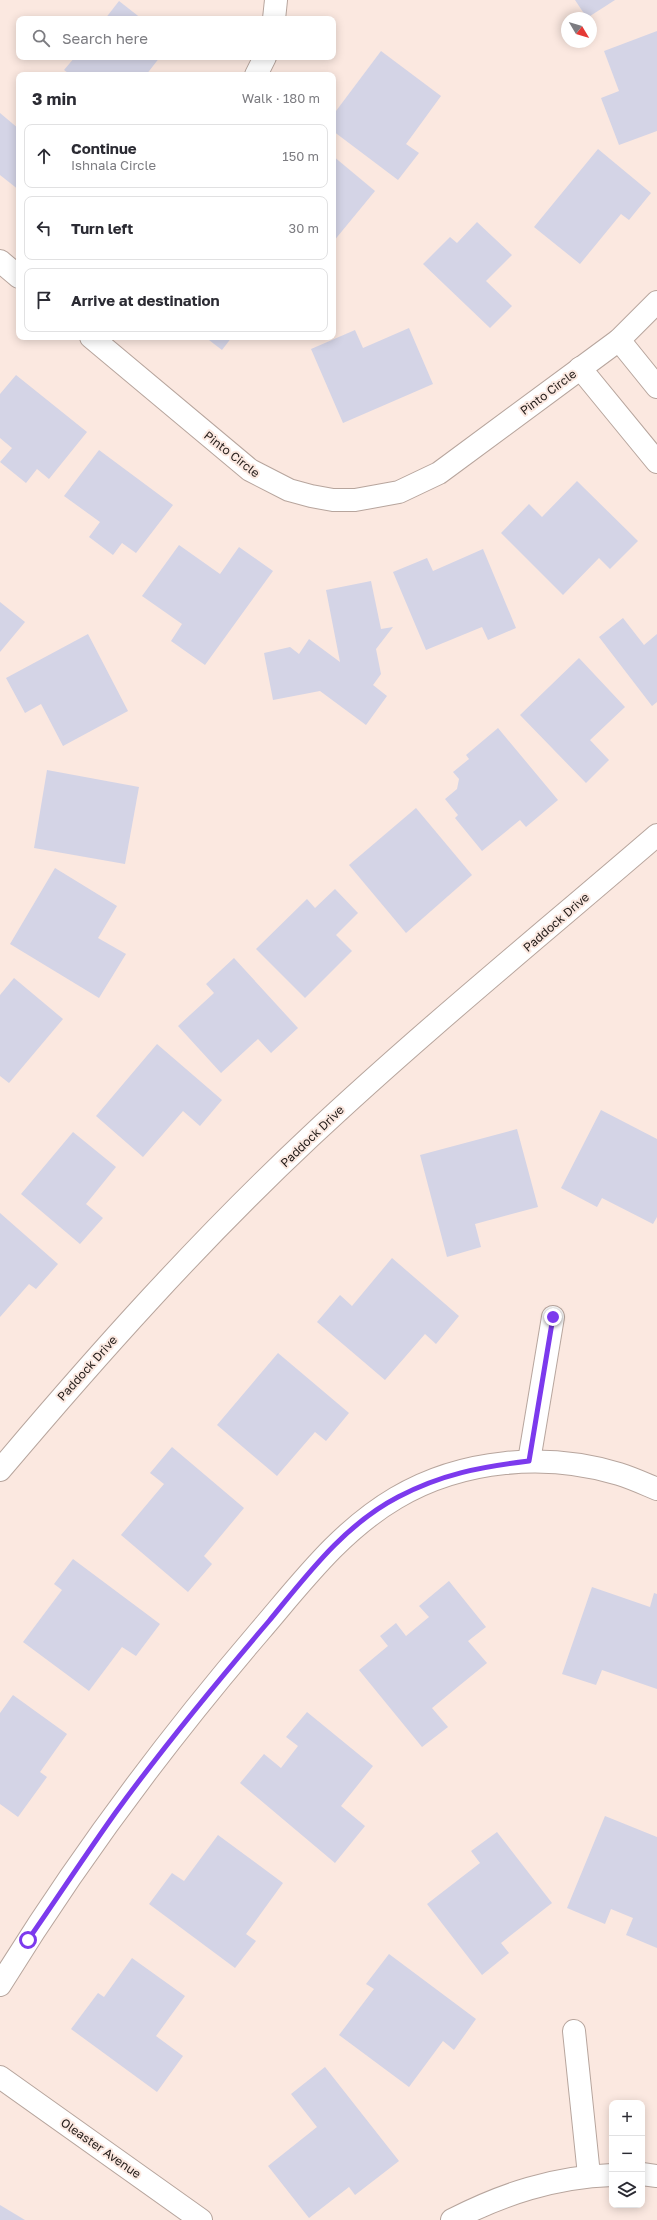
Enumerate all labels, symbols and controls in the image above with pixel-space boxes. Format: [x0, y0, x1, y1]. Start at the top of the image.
north arrow [561, 12, 597, 48]
search box [16, 16, 336, 60]
icon: search [30, 27, 52, 49]
text: Search here [62, 29, 148, 47]
text: 3 min [32, 88, 76, 109]
text: Walk · 180 m [242, 90, 320, 106]
text: Continue [71, 139, 137, 157]
icon: ahead [33, 145, 55, 167]
text: 150 m [282, 148, 319, 164]
text: Ishnala Circle [71, 157, 156, 173]
icon: left [33, 217, 55, 239]
text: Turn left [71, 219, 133, 237]
text: 30 m [289, 220, 319, 236]
icon: arrive [33, 289, 55, 311]
text: Arrive at destination [71, 291, 220, 309]
street label: Pinto Circle [517, 366, 579, 418]
street label: Pinto Circle [201, 428, 263, 480]
street label: Paddock Drive [520, 889, 592, 955]
street label: Paddock Drive [277, 1102, 347, 1170]
route end [544, 1308, 562, 1326]
street label: Paddock Drive [54, 1332, 120, 1404]
route start [19, 1931, 37, 1949]
map controls [609, 2100, 645, 2208]
button: + [609, 2100, 645, 2136]
street label: Oleaster Avenue [58, 2115, 144, 2181]
button: − [609, 2136, 645, 2172]
button: layers [609, 2172, 645, 2208]

